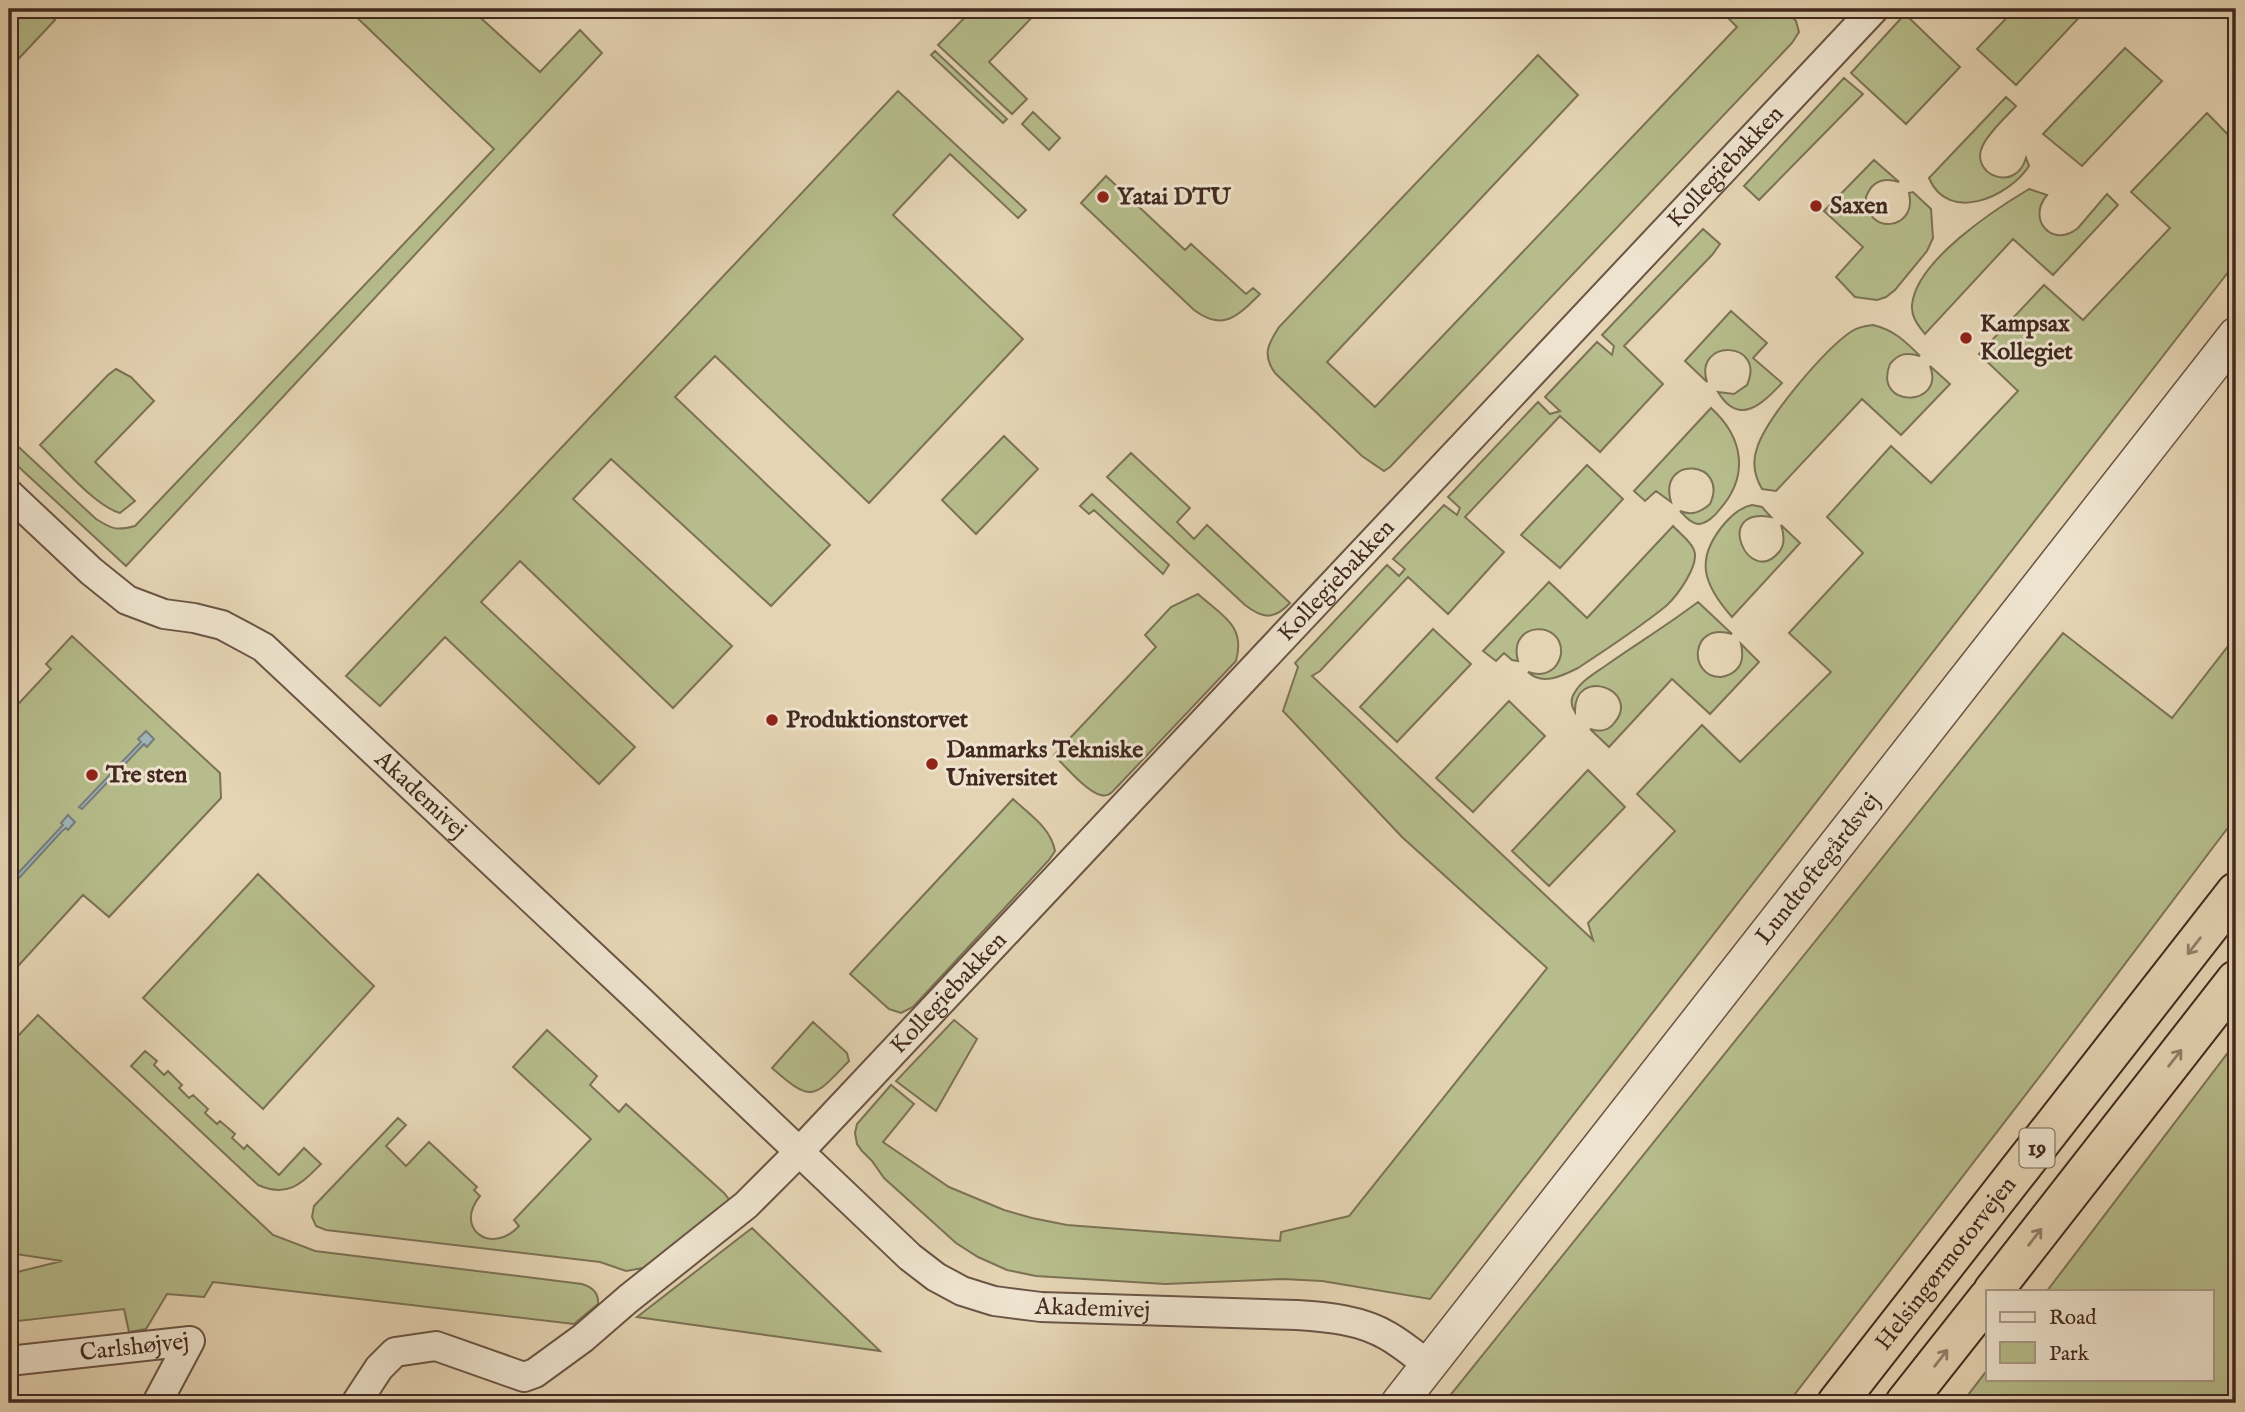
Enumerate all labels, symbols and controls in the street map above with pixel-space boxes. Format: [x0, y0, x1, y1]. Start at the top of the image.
street label: Kollegiebakken [1660, 99, 1791, 235]
place label: Yatai DTU [1117, 182, 1231, 213]
marker: Yatai DTU [1095, 189, 1111, 205]
place label: Saxen [1830, 191, 1888, 222]
marker: Saxen [1808, 198, 1824, 214]
place label: Kampsax Kollegiet [1980, 309, 2074, 368]
marker: Kampsax Kollegiet [1958, 330, 1974, 346]
street label: Kollegiebakken [1271, 513, 1402, 649]
place label: Produktionstorvet [786, 705, 969, 736]
marker: Produktionstorvet [764, 712, 780, 728]
place label: Danmarks Tekniske Universitet [945, 735, 1143, 794]
street label: Akademivej [367, 743, 473, 846]
marker: Danmarks Tekniske Universitet [924, 756, 940, 772]
place label: Tre sten [105, 760, 187, 791]
marker: Tre sten [84, 767, 100, 783]
street label: Lundtoftegårdsvej [1749, 786, 1887, 951]
street label: Kollegiebakken [883, 925, 1014, 1061]
one-way arrow [2187, 937, 2202, 955]
one-way arrow [2167, 1050, 2182, 1068]
road number: 19 [2020, 1128, 2054, 1168]
street label: Helsingørmotorvejen [1868, 1170, 2024, 1357]
one-way arrow [2027, 1229, 2042, 1247]
legend [1986, 1290, 2214, 1380]
street label: Akademivej [1033, 1291, 1151, 1326]
text: Road [2049, 1305, 2097, 1332]
street label: Carlshøjvej [78, 1326, 191, 1369]
text: Park [2049, 1341, 2090, 1368]
one-way arrow [1933, 1349, 1948, 1368]

